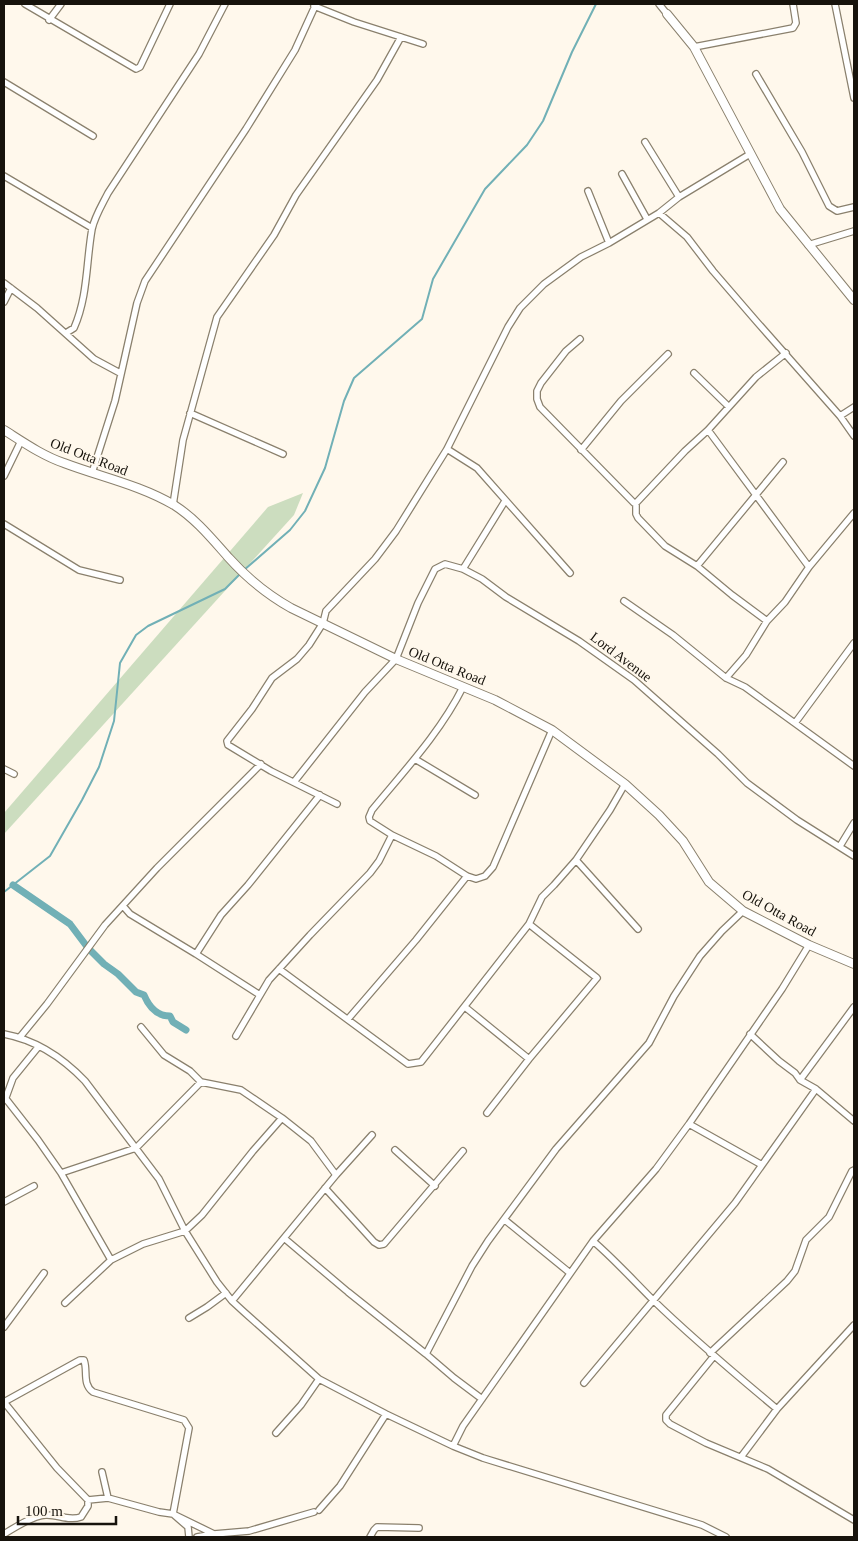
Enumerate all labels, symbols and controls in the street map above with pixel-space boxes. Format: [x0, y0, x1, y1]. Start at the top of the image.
street label: Old Otta Road [48, 435, 130, 479]
street label: Lord Avenue [588, 629, 654, 685]
street label: Old Otta Road [406, 644, 488, 688]
street label: Old Otta Road [740, 887, 818, 939]
scale bar [18, 1494, 115, 1526]
text: 100 m [25, 1503, 63, 1519]

